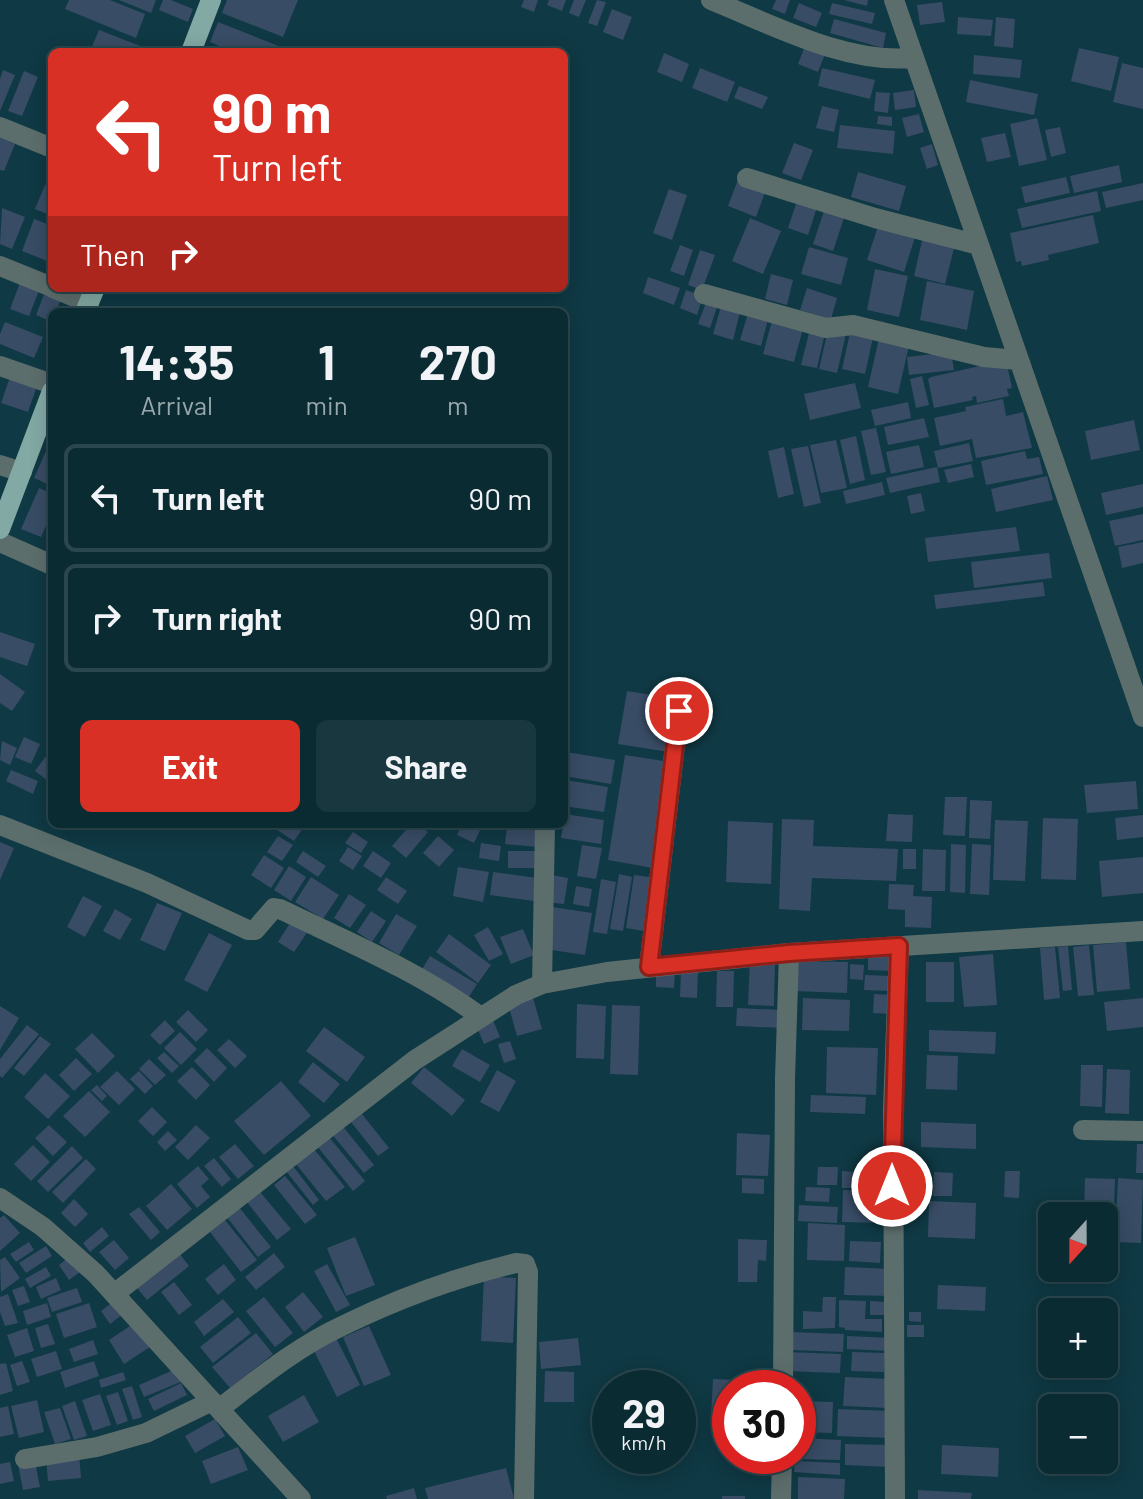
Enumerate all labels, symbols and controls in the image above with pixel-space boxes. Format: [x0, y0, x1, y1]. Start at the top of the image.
text: 90 m [212, 77, 332, 144]
icon: left [80, 80, 184, 184]
text: Turn left [212, 145, 343, 188]
icon: right [161, 232, 205, 276]
text: Then [80, 236, 145, 272]
text: 14:35 [119, 332, 234, 390]
text: 1 [318, 332, 335, 390]
text: 270 [419, 332, 497, 390]
text: Arrival [140, 389, 213, 420]
text: min [306, 389, 348, 420]
text: m [447, 389, 469, 420]
icon: left [84, 476, 128, 520]
text: Turn left [152, 480, 265, 516]
text: 90 m [469, 480, 532, 516]
icon: right [84, 596, 128, 640]
text: Turn right [152, 600, 282, 636]
text: 90 m [469, 600, 532, 636]
pin [645, 677, 713, 745]
icon: arrive [657, 689, 701, 733]
button: Exit [80, 720, 300, 812]
button: Share [316, 720, 536, 812]
position arrow [850, 1144, 934, 1228]
north arrow [1038, 1202, 1118, 1282]
map controls [1038, 1202, 1118, 1474]
button: + [1038, 1298, 1118, 1378]
speed limit sign: 30 [712, 1370, 816, 1474]
text: 29 [622, 1388, 666, 1436]
button: − [1038, 1394, 1118, 1474]
text: km/h [621, 1430, 667, 1454]

